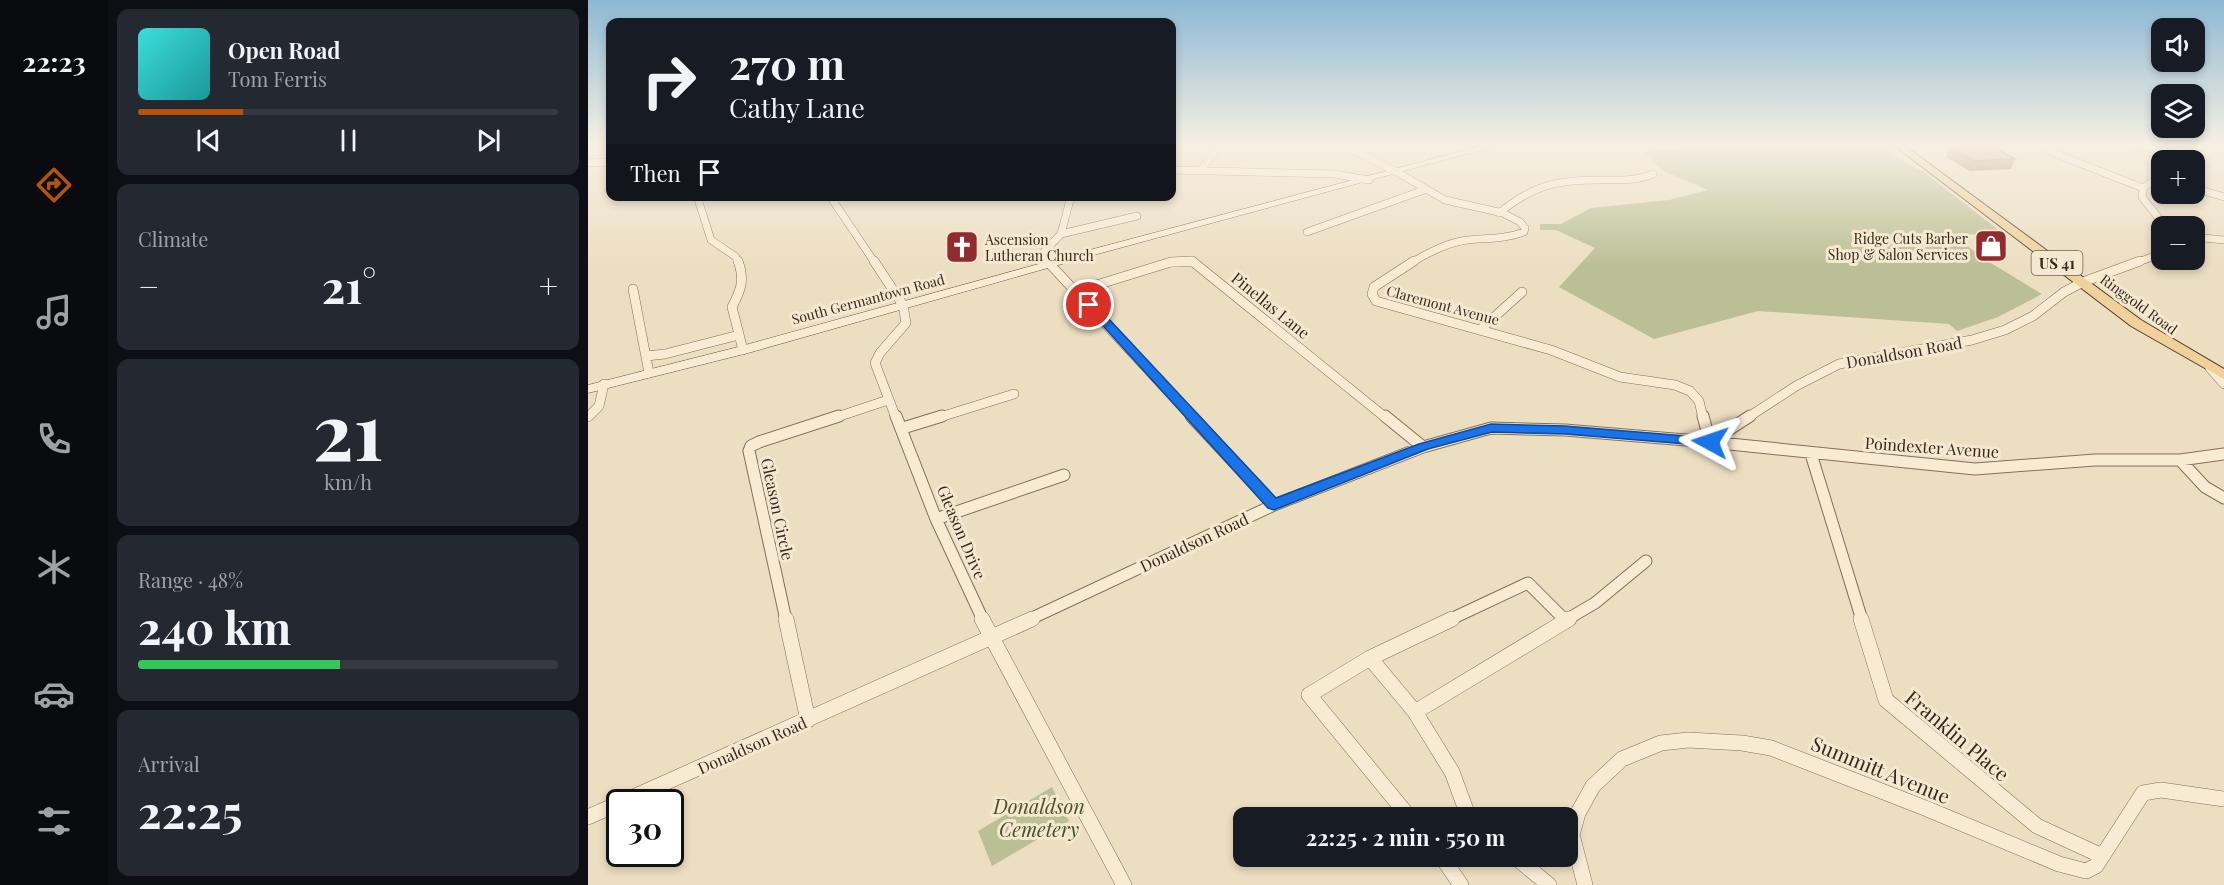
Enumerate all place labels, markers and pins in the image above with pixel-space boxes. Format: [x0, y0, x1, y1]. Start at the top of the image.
shop icon: Ridge Cuts Barber Shop & Salon Services [1973, 228, 2009, 264]
church icon: Ascension Lutheran Church [944, 229, 980, 265]
place label: Ridge Cuts Barber Shop & Salon Services [1828, 229, 1969, 264]
place label: Ascension Lutheran Church [984, 230, 1094, 265]
pin [1063, 279, 1114, 330]

